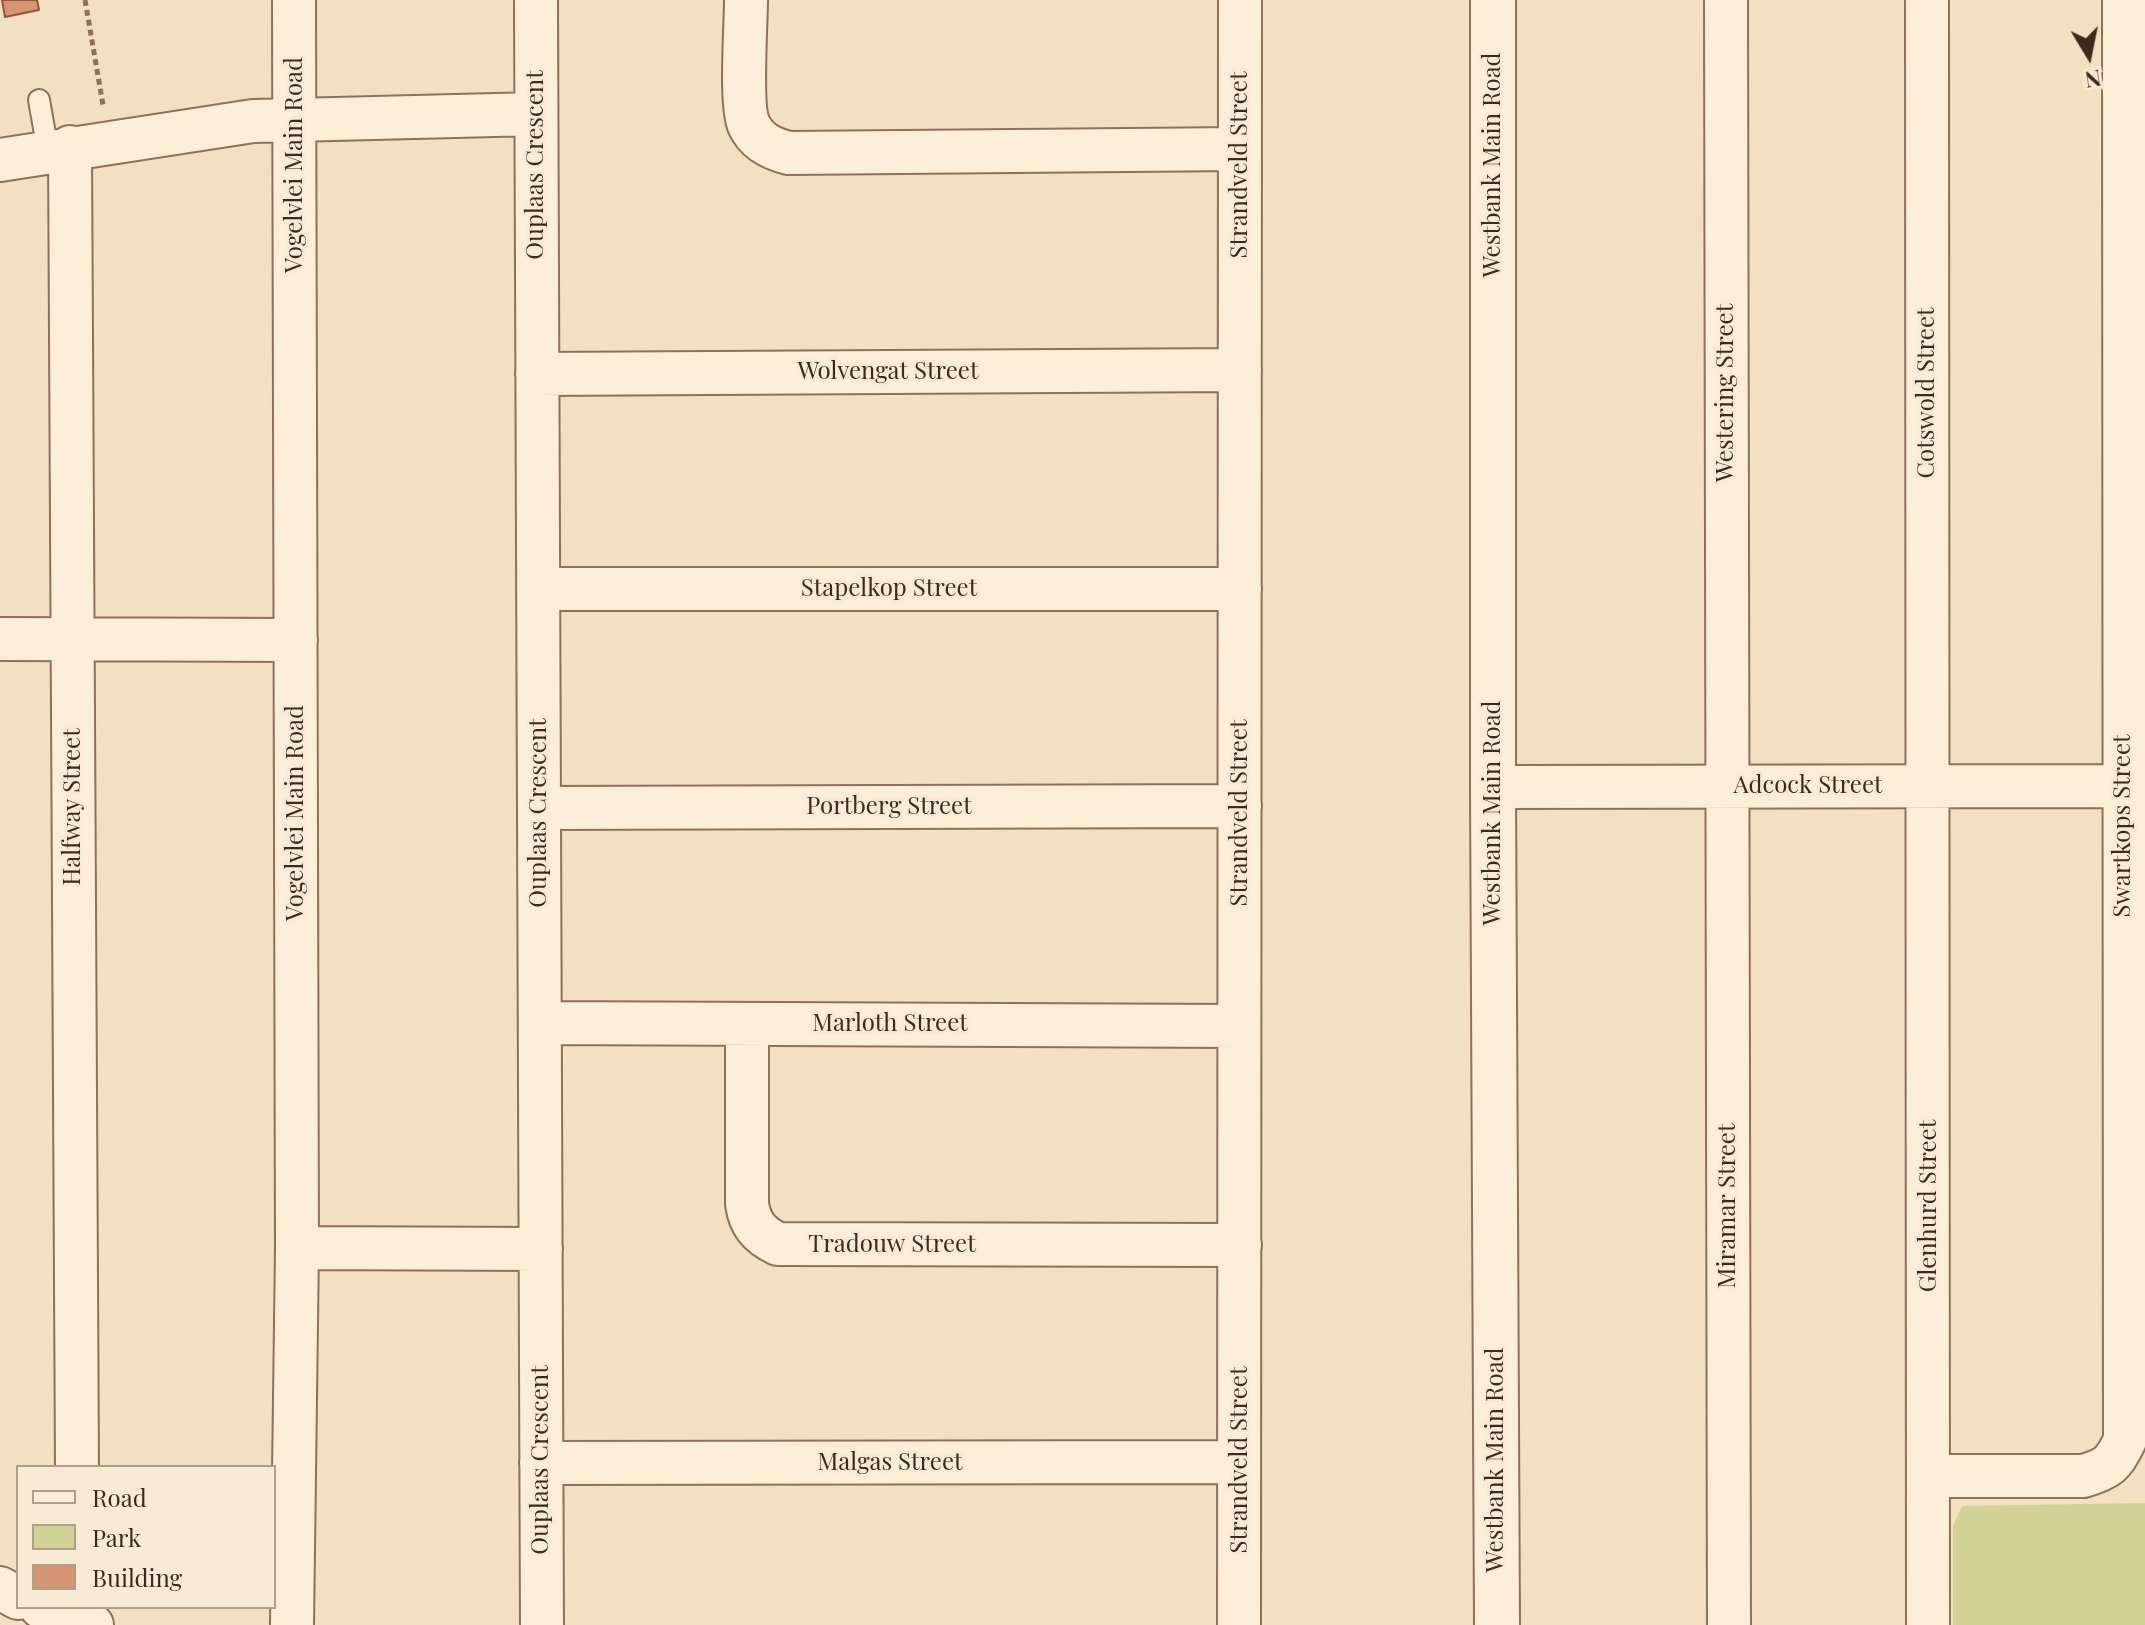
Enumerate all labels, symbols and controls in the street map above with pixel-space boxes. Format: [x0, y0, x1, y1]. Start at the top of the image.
north arrow [2049, 16, 2129, 96]
street label: Westbank Main Road [1479, 52, 1507, 278]
street label: Vogelvlei Main Road [281, 57, 309, 273]
text: N [2083, 63, 2104, 96]
street label: Ouplaas Crescent [522, 70, 550, 260]
street label: Strandveld Street [1226, 71, 1254, 259]
street label: Westering Street [1712, 304, 1740, 482]
street label: Cotswold Street [1913, 307, 1941, 479]
street label: Wolvengat Street [798, 358, 978, 386]
street label: Stapelkop Street [801, 575, 977, 603]
street label: Westbank Main Road [1479, 700, 1507, 926]
street label: Vogelvlei Main Road [282, 705, 310, 921]
street label: Ouplaas Crescent [525, 718, 553, 908]
street label: Strandveld Street [1226, 719, 1254, 907]
street label: Halfway Street [59, 728, 87, 886]
street label: Swartkops Street [2109, 734, 2137, 918]
street label: Adcock Street [1733, 772, 1883, 800]
street label: Portberg Street [806, 793, 972, 821]
street label: Marloth Street [812, 1010, 968, 1038]
street label: Glenhurd Street [1915, 1120, 1943, 1292]
street label: Miramar Street [1714, 1124, 1742, 1288]
street label: Tradouw Street [808, 1231, 976, 1259]
street label: Westbank Main Road [1482, 1347, 1510, 1573]
street label: Ouplaas Crescent [527, 1365, 555, 1555]
street label: Strandveld Street [1226, 1366, 1254, 1554]
street label: Malgas Street [817, 1449, 963, 1477]
legend [16, 1465, 276, 1609]
text: Road [92, 1481, 147, 1513]
text: Park [92, 1521, 141, 1553]
text: Building [92, 1561, 182, 1593]

